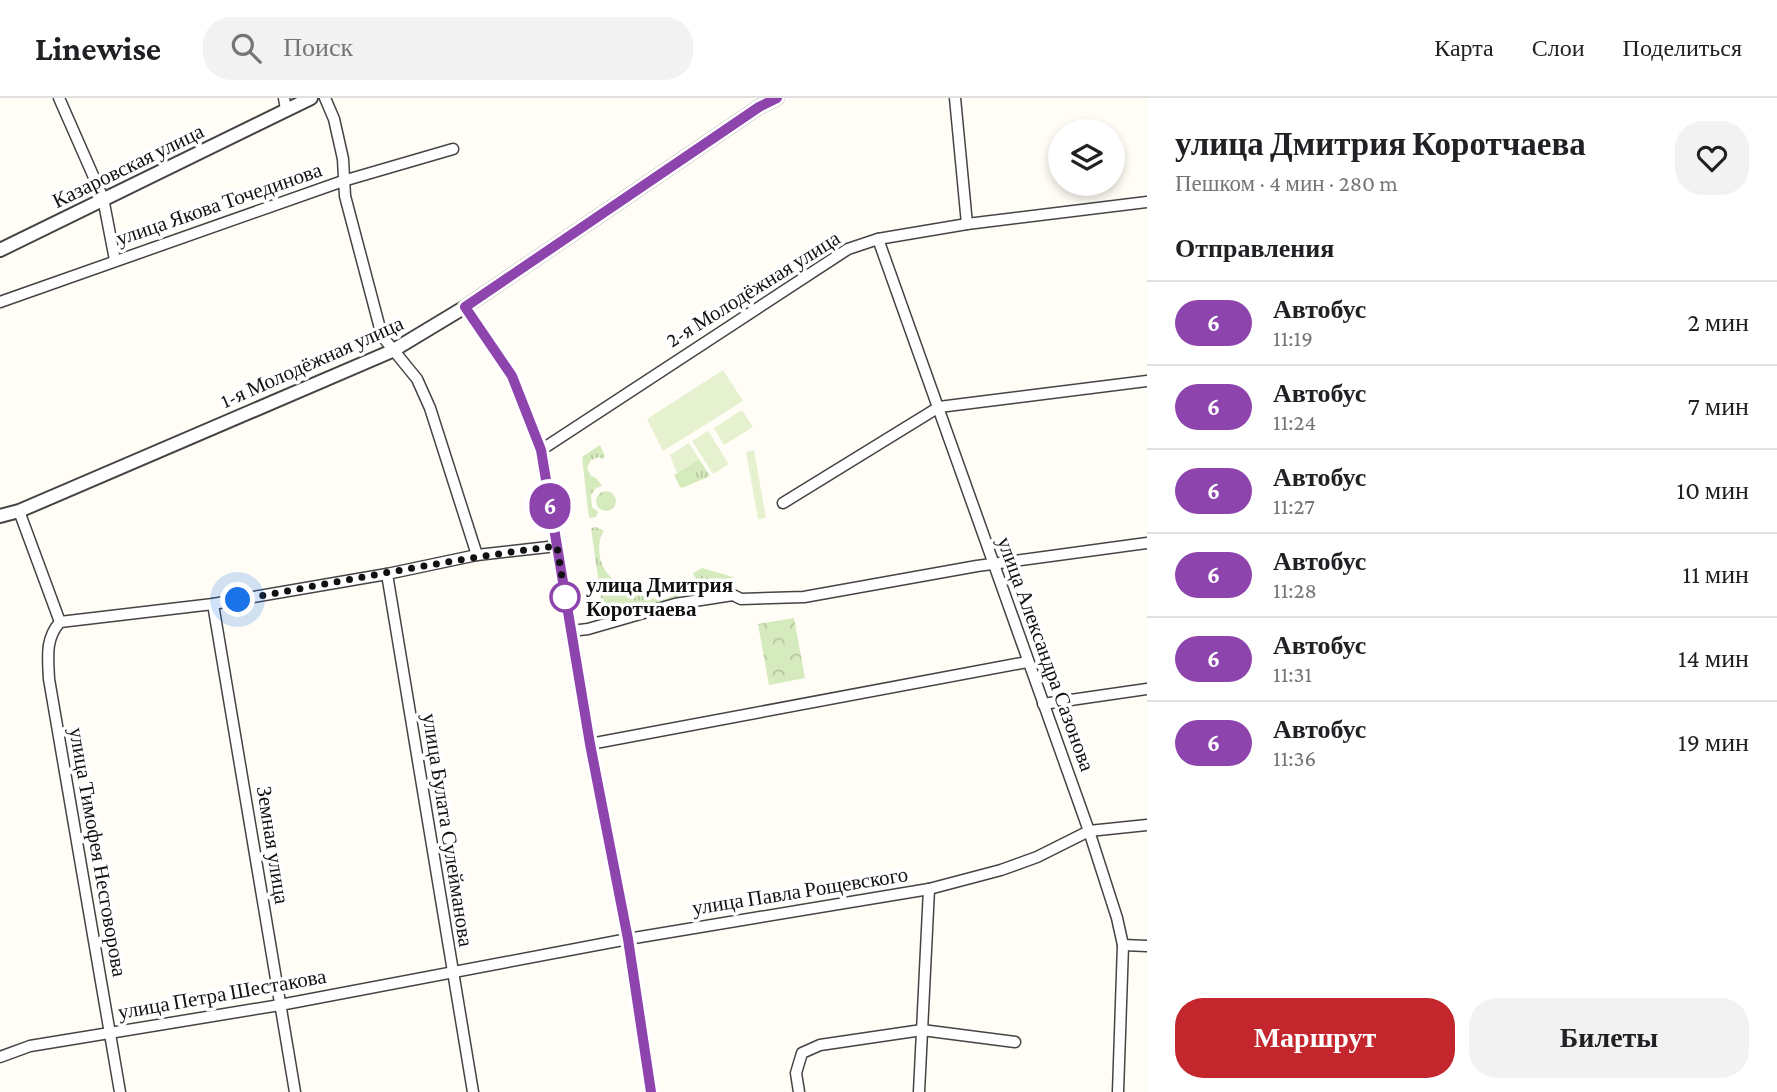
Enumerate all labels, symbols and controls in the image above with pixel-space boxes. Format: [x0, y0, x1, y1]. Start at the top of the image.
search box [203, 17, 693, 80]
icon: search [227, 29, 265, 67]
text: Linewise [35, 30, 161, 67]
text: Поиск [283, 33, 353, 62]
text: Карта [1434, 34, 1494, 61]
text: Слои [1532, 34, 1585, 61]
text: Поделиться [1623, 34, 1742, 61]
street label: Казаровская улица [48, 119, 208, 213]
map controls [1048, 119, 1125, 196]
button: layers [1048, 119, 1125, 196]
button: heart [1675, 121, 1749, 195]
text: улица Дмитрия Коротчаева [1175, 125, 1586, 162]
street label: улица Якова Точединова [113, 157, 326, 250]
text: Пешком · 4 мин · 280 m [1175, 170, 1398, 196]
street label: 2-я Молодёжная улица [662, 225, 845, 352]
text: Отправления [1175, 234, 1334, 263]
text: Автобус [1273, 295, 1366, 324]
text: 2 мин [1687, 308, 1749, 337]
text: 6 [1207, 309, 1220, 336]
street label: 1-я Молодёжная улица [217, 311, 408, 413]
text: 11:19 [1273, 325, 1313, 351]
text: Автобус [1273, 379, 1366, 408]
text: 7 мин [1688, 392, 1749, 421]
text: 6 [1207, 393, 1220, 420]
text: 11:24 [1273, 409, 1316, 435]
text: Автобус [1273, 463, 1366, 492]
text: 10 мин [1677, 476, 1749, 505]
text: 6 [1207, 477, 1220, 504]
line badge: 6 [527, 483, 573, 529]
text: 6 [543, 492, 557, 519]
text: 11:27 [1273, 493, 1315, 519]
street label: улица Александра Сазонова [992, 534, 1100, 775]
text: Автобус [1273, 547, 1366, 576]
text: 11 мин [1683, 560, 1749, 589]
text: 6 [1207, 561, 1220, 588]
place label: улица Дмитрия Коротчаева [586, 573, 733, 621]
text: 11:28 [1273, 577, 1317, 603]
your location [220, 582, 255, 617]
marker: улица Дмитрия Коротчаева [550, 582, 580, 612]
text: Автобус [1273, 631, 1366, 660]
text: 14 мин [1678, 644, 1749, 673]
text: 6 [1207, 645, 1220, 672]
text: 11:31 [1273, 661, 1312, 687]
street label: улица Булата Сулейманова [418, 712, 478, 949]
text: Автобус [1273, 715, 1366, 744]
street label: улица Тимофея Несговорова [64, 725, 132, 979]
text: 19 мин [1678, 728, 1749, 757]
text: 6 [1207, 729, 1220, 756]
text: 11:36 [1273, 745, 1316, 771]
street label: Земная улица [252, 784, 294, 906]
street label: улица Павла Рощевского [690, 862, 910, 920]
street label: улица Петра Шестакова [116, 964, 329, 1024]
button: Маршрут [1175, 998, 1455, 1078]
button: Билеты [1469, 998, 1749, 1078]

